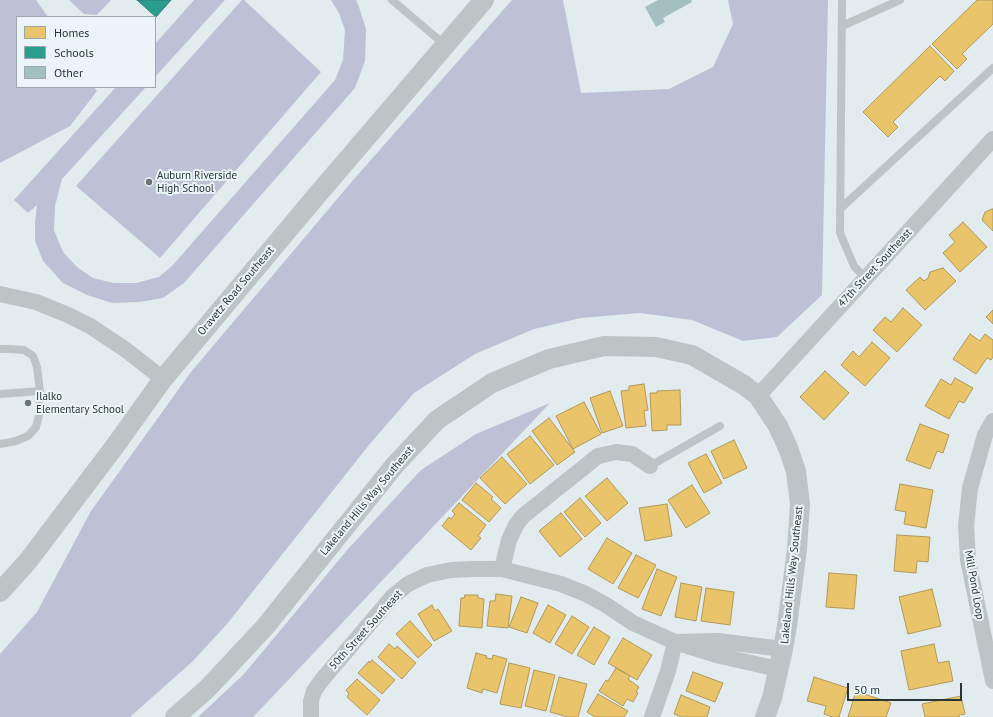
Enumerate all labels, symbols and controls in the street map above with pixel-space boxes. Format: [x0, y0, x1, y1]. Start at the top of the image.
legend [16, 16, 156, 88]
text: Homes [54, 25, 89, 40]
text: Schools [54, 45, 94, 60]
text: Other [54, 65, 83, 80]
place label: Auburn Riverside High School [157, 169, 237, 195]
marker: Auburn Riverside High School [144, 177, 154, 187]
street label: 47th Street Southeast [835, 226, 915, 310]
street label: Oravetz Road Southeast [195, 244, 277, 338]
place label: Ilalko Elementary School [36, 390, 124, 416]
marker: Ilalko Elementary School [23, 398, 33, 408]
street label: Lakeland Hills Way Southeast [317, 444, 417, 558]
street label: Lakeland Hills Way Southeast [778, 505, 806, 645]
street label: Mill Pond Loop [961, 549, 987, 621]
street label: 50th Street Southeast [327, 587, 405, 673]
scale bar [849, 675, 964, 701]
text: 50 m [854, 682, 880, 697]

